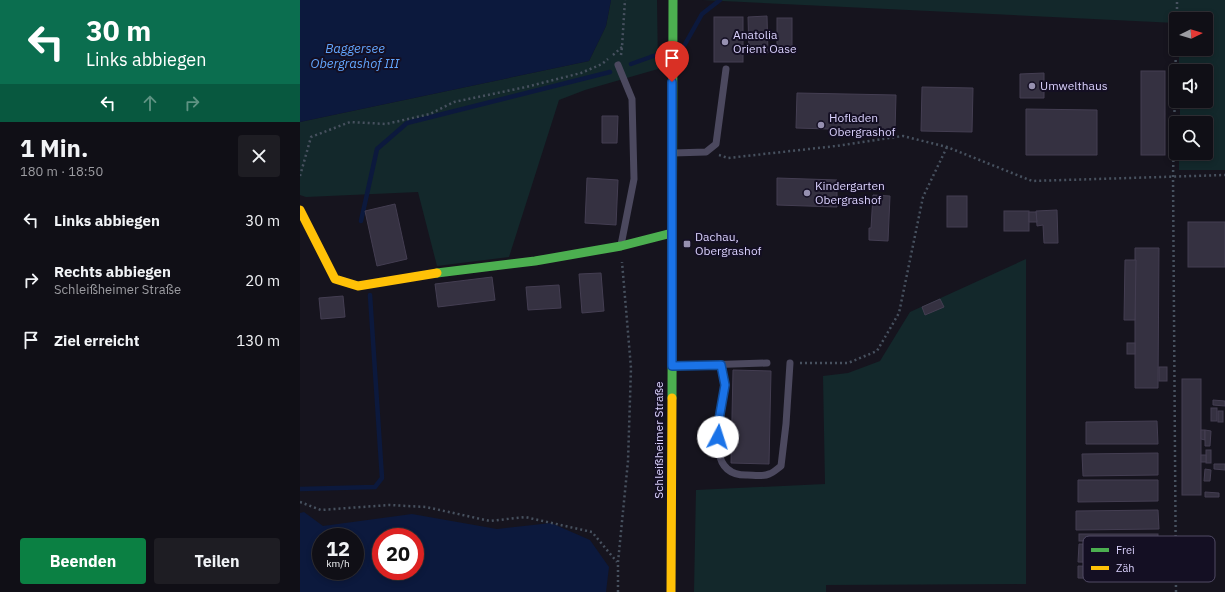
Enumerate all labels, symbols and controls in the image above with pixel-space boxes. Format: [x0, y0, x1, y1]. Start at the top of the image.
text: 30 m [86, 12, 151, 49]
north arrow [1169, 12, 1213, 56]
map controls [1169, 12, 1213, 160]
icon: left [20, 16, 72, 68]
place label: Anatolia Orient Oase [733, 27, 797, 56]
marker: Anatolia Orient Oase [720, 37, 730, 47]
water label: Baggersee Obergrashof III [311, 40, 400, 72]
pin [655, 41, 689, 82]
icon: arrive [661, 47, 683, 69]
text: Links abbiegen [86, 48, 206, 71]
button: sound [1169, 64, 1213, 108]
place label: Umwelthaus [1040, 78, 1108, 93]
marker: Umwelthaus [1027, 81, 1037, 91]
icon: left [97, 92, 119, 114]
icon: ahead [139, 92, 161, 114]
icon: right [181, 92, 203, 114]
place label: Hofladen Obergrashof [829, 110, 896, 139]
button: search [1169, 116, 1213, 160]
marker: Hofladen Obergrashof [816, 120, 826, 130]
text: 1 Min. [20, 132, 88, 164]
button: close [238, 135, 280, 177]
text: 180 m · 18:50 [20, 163, 103, 180]
place label: Kindergarten Obergrashof [815, 178, 885, 207]
marker: Kindergarten Obergrashof [802, 188, 812, 198]
icon: left [20, 209, 42, 231]
text: Links abbiegen [54, 211, 160, 230]
text: 30 m [245, 211, 280, 230]
place label: Dachau, Obergrashof [695, 229, 762, 258]
marker: Dachau, Obergrashof [682, 239, 692, 249]
text: Rechts abbiegen [54, 262, 171, 281]
icon: right [20, 269, 42, 291]
text: 20 m [245, 271, 280, 290]
text: Schleißheimer Straße [54, 281, 181, 298]
icon: arrive [20, 329, 42, 351]
text: Ziel erreicht [54, 331, 140, 350]
text: 130 m [236, 331, 280, 350]
street label: Schleißheimer Straße [651, 381, 666, 499]
position arrow [697, 416, 739, 458]
speed limit sign: 20 [372, 528, 424, 580]
text: 12 [326, 535, 350, 562]
legend [1083, 536, 1215, 582]
button: Beenden [20, 538, 146, 584]
button: Teilen [154, 538, 280, 584]
text: Frei [1116, 543, 1135, 557]
text: km/h [326, 557, 350, 570]
text: Zäh [1116, 561, 1135, 575]

